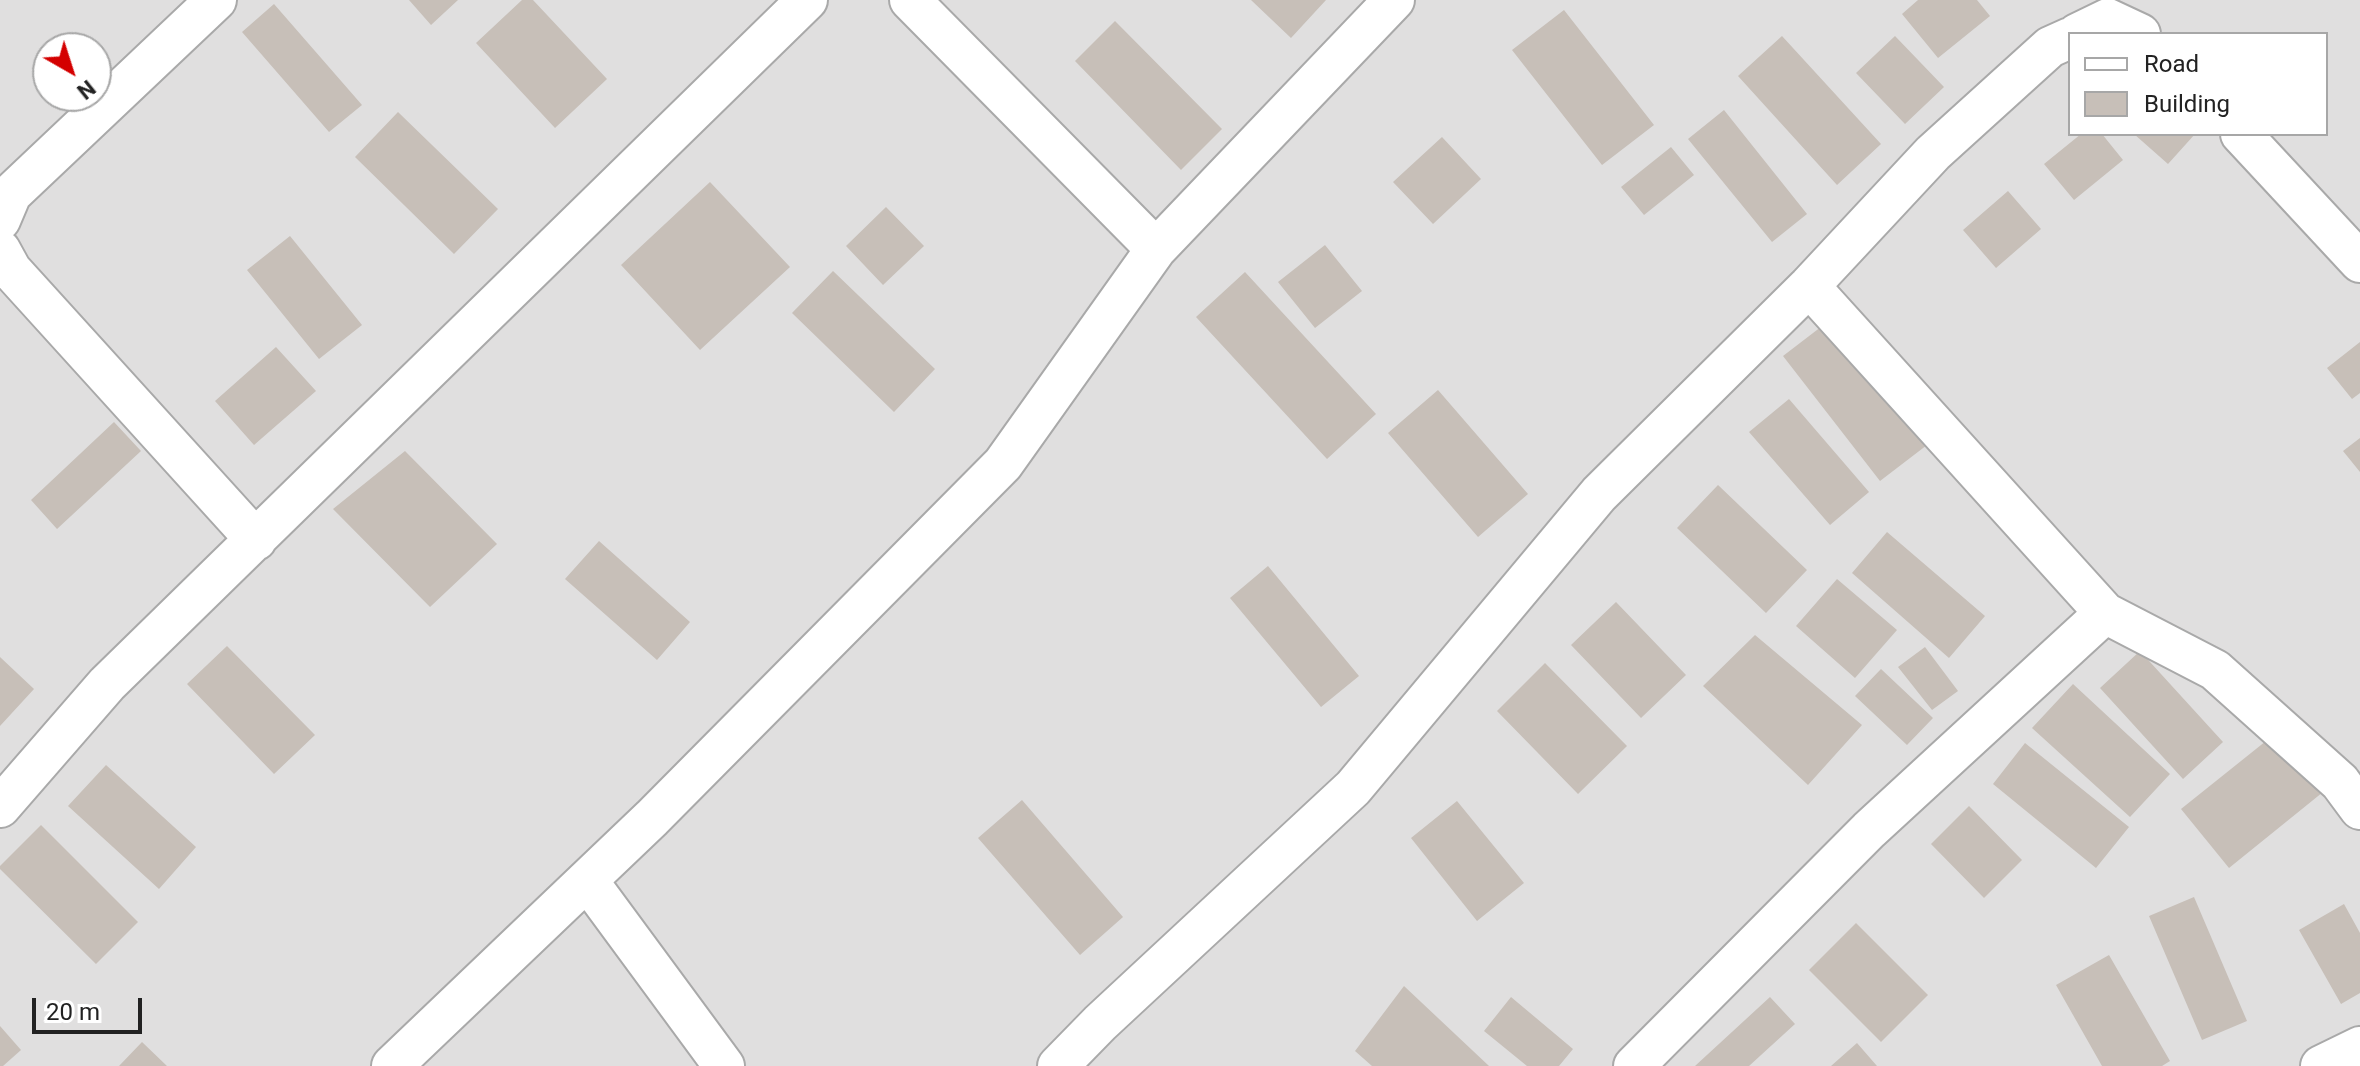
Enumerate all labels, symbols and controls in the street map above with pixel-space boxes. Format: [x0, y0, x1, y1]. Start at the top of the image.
north arrow [32, 32, 112, 112]
legend [2068, 32, 2328, 136]
text: Road [2144, 50, 2199, 78]
text: N [72, 75, 100, 104]
text: Building [2144, 90, 2230, 118]
scale bar [36, 982, 146, 1032]
text: 20 m [46, 998, 100, 1026]

